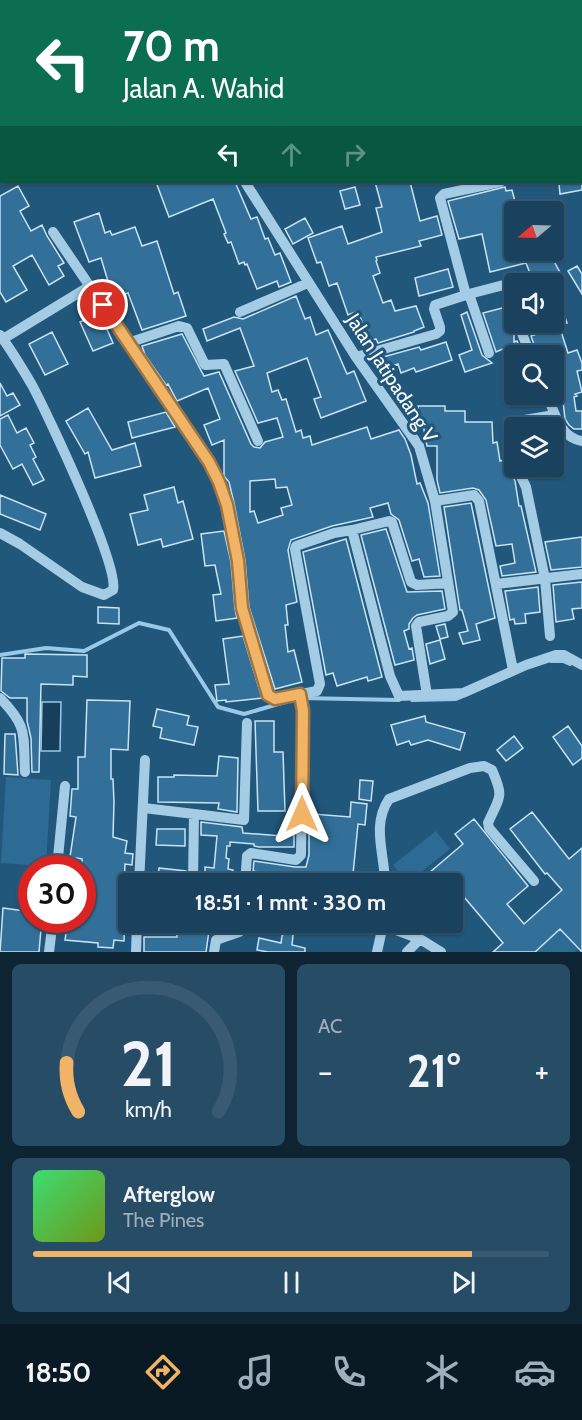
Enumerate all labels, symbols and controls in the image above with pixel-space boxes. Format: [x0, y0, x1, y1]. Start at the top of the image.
text: 70 m [123, 20, 220, 72]
icon: left [24, 24, 102, 102]
text: Jalan A. Wahid [123, 72, 284, 105]
icon: left [212, 138, 245, 171]
icon: ahead [275, 138, 308, 171]
icon: right [338, 138, 371, 171]
north arrow [504, 201, 564, 261]
map controls [504, 201, 564, 477]
button: sound [504, 273, 564, 333]
pin [77, 279, 128, 330]
icon: arrive [86, 288, 119, 321]
street label: Jalan Jatipadang V [341, 308, 443, 448]
button: search [504, 345, 564, 405]
button: layers [504, 417, 564, 477]
position arrow [270, 782, 334, 846]
speed limit sign: 30 [18, 855, 96, 933]
text: 18:51 · 1 mnt · 330 m [195, 889, 386, 916]
text: AC [318, 1014, 342, 1038]
text: 21 [120, 1026, 177, 1102]
text: 21° [407, 1044, 460, 1098]
text: − [318, 1051, 333, 1091]
text: + [534, 1051, 549, 1091]
text: km/h [125, 1096, 172, 1122]
text: Afterglow [123, 1181, 215, 1208]
text: The Pines [123, 1208, 204, 1232]
icon: previous [103, 1266, 136, 1299]
icon: pause [275, 1266, 308, 1299]
icon: next [447, 1266, 480, 1299]
icon: directions [142, 1351, 184, 1393]
icon: music [235, 1351, 277, 1393]
icon: phone [328, 1351, 370, 1393]
icon: climate [421, 1351, 463, 1393]
icon: car [514, 1351, 556, 1393]
text: 18:50 [26, 1356, 91, 1389]

